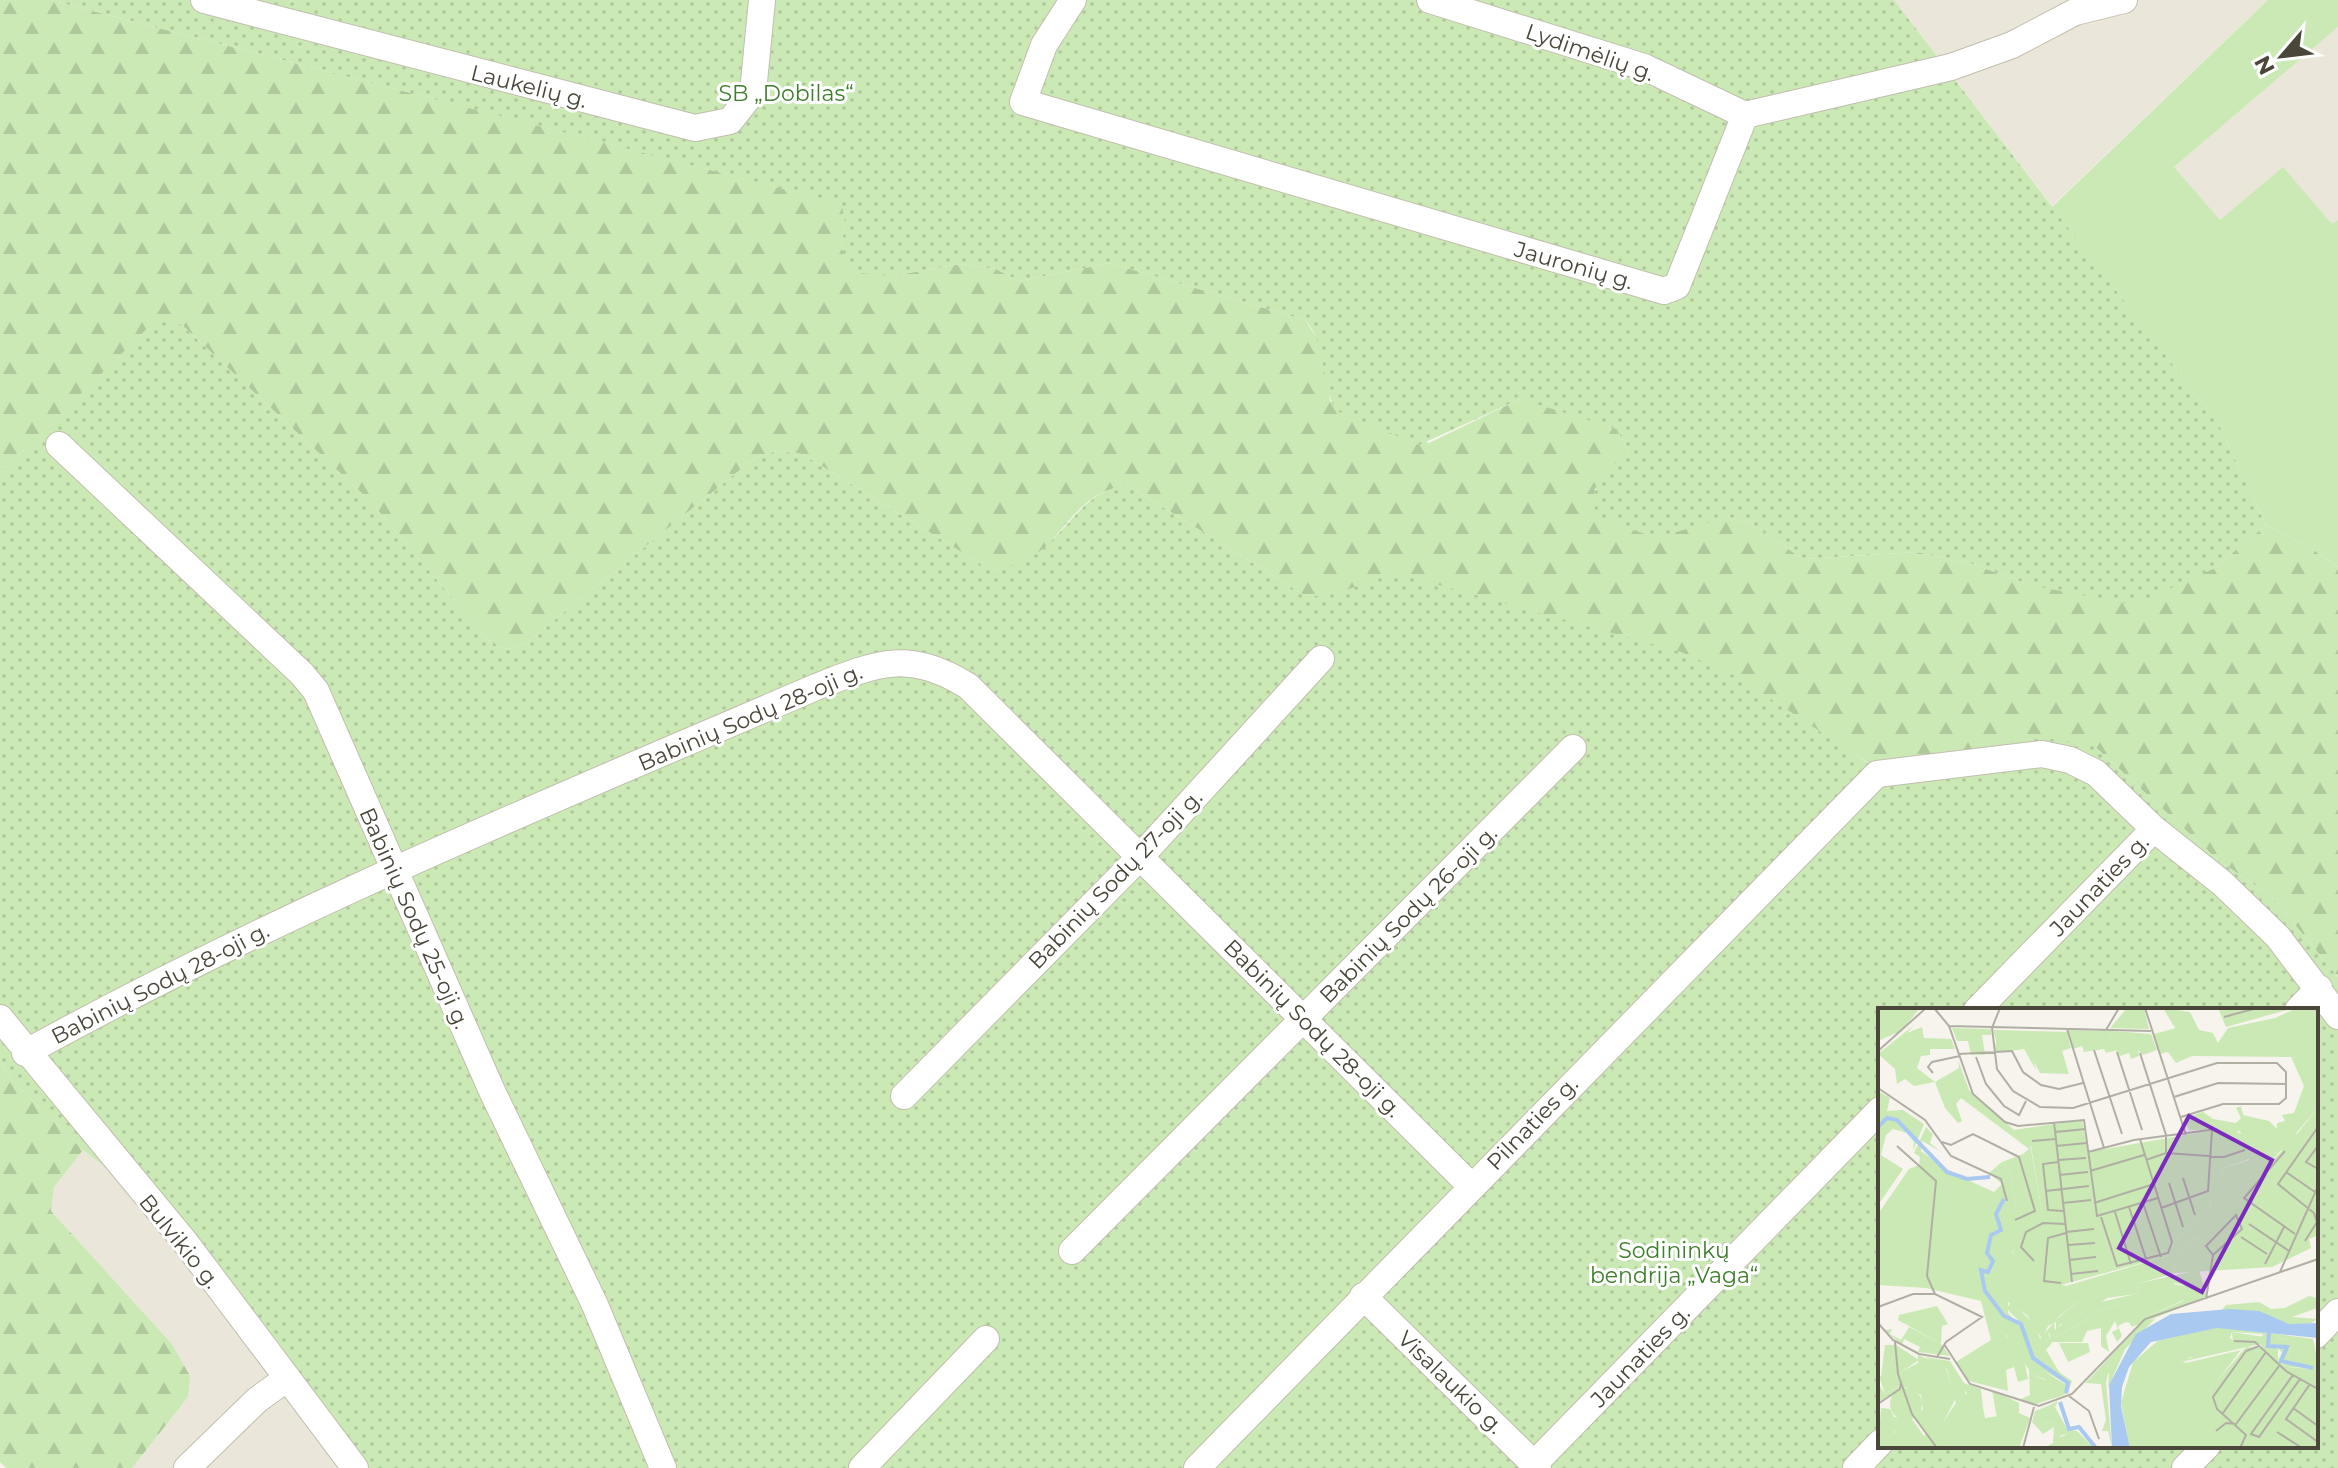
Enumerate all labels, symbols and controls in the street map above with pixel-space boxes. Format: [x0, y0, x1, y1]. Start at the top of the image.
north arrow [2242, 16, 2322, 96]
street label: Lydimėlių g. [1522, 18, 1658, 87]
text: N [2249, 51, 2281, 79]
street label: Laukelių g. [468, 59, 590, 114]
park label: SB „Dobilas“ [718, 80, 854, 107]
street label: Jauronių g. [1510, 235, 1636, 295]
street label: Babinių Sodų 28-oji g. [634, 658, 866, 777]
street label: Babinių Sodų 27-oji g. [1023, 784, 1208, 975]
street label: Babinių Sodų 25-oji g. [354, 803, 476, 1033]
street label: Babinių Sodų 26-oji g. [1314, 820, 1503, 1009]
street label: Jaunaties g. [2043, 829, 2155, 943]
street label: Babinių Sodų 28-oji g. [47, 917, 274, 1050]
street label: Babinių Sodų 28-oji g. [1218, 934, 1407, 1123]
inset map [1878, 1008, 2318, 1448]
street label: Pilnaties g. [1481, 1071, 1584, 1176]
street label: Bulvikio g. [133, 1189, 226, 1294]
park label: Sodininkų bendrija „Vaga“ [1590, 1237, 1758, 1289]
street label: Jaunaties g. [1584, 1300, 1696, 1414]
street label: Visalaukio g. [1392, 1325, 1509, 1440]

